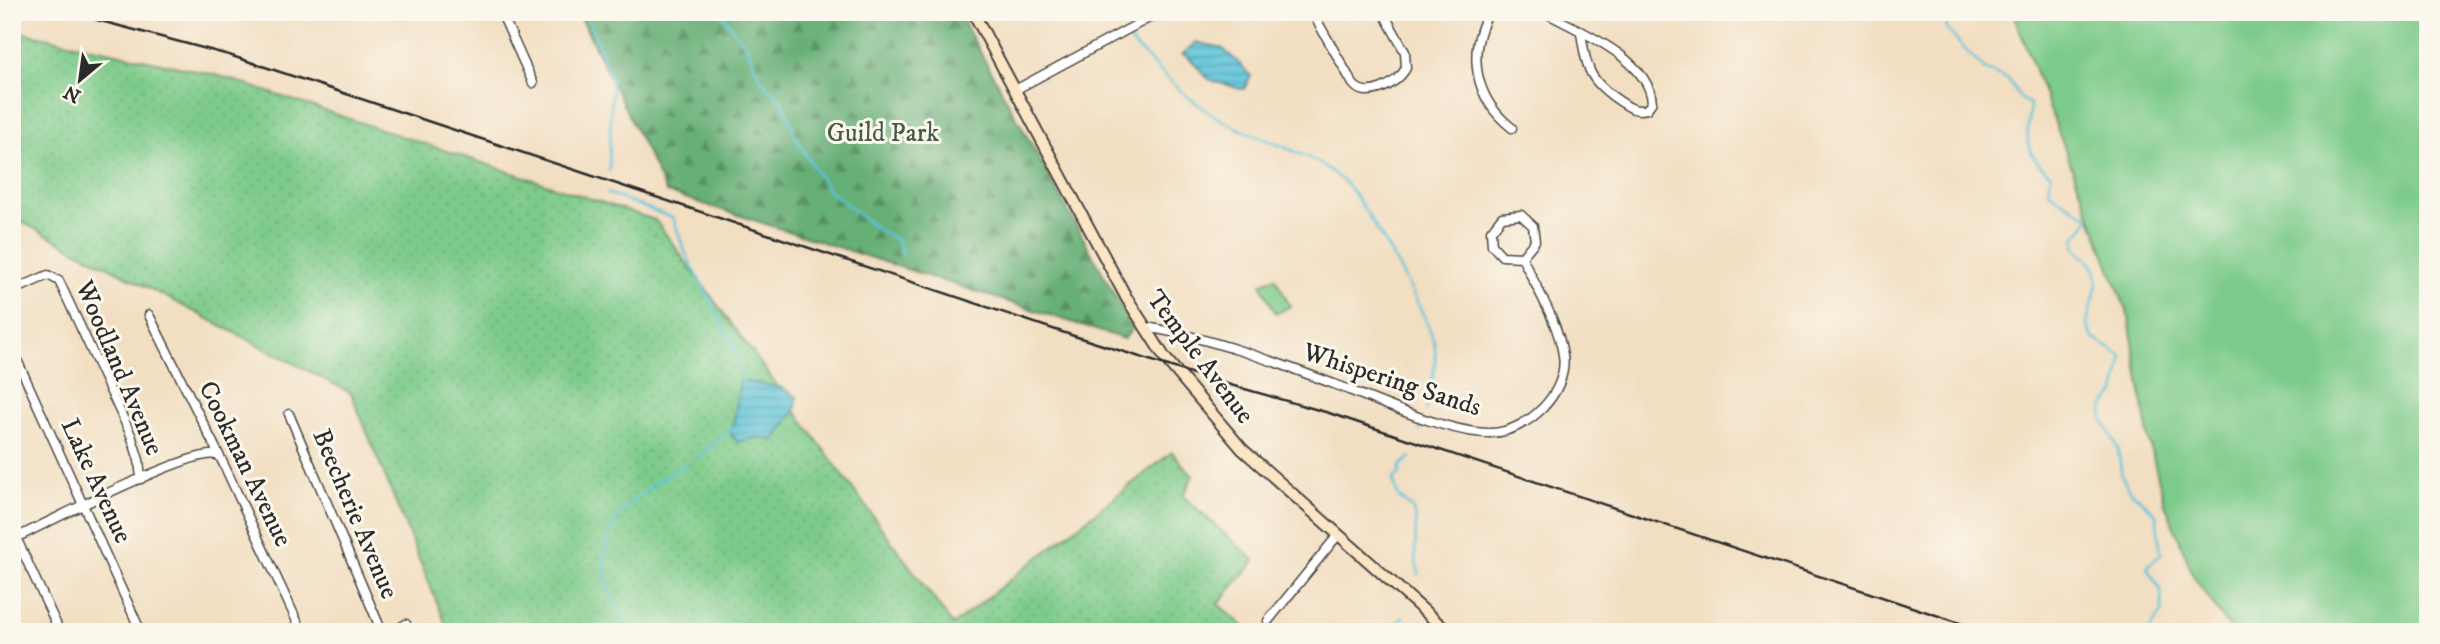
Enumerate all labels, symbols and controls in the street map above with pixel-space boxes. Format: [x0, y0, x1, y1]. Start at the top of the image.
north arrow [46, 46, 116, 116]
text: N [60, 80, 85, 107]
park label: Guild Park [827, 117, 939, 150]
street label: Woodland Avenue [67, 275, 171, 460]
street label: Temple Avenue [1139, 283, 1261, 431]
street label: Whispering Sands [1298, 335, 1485, 424]
street label: Cookman Avenue [191, 376, 299, 552]
street label: Lake Avenue [53, 413, 139, 549]
street label: Beecherie Avenue [304, 424, 406, 604]

